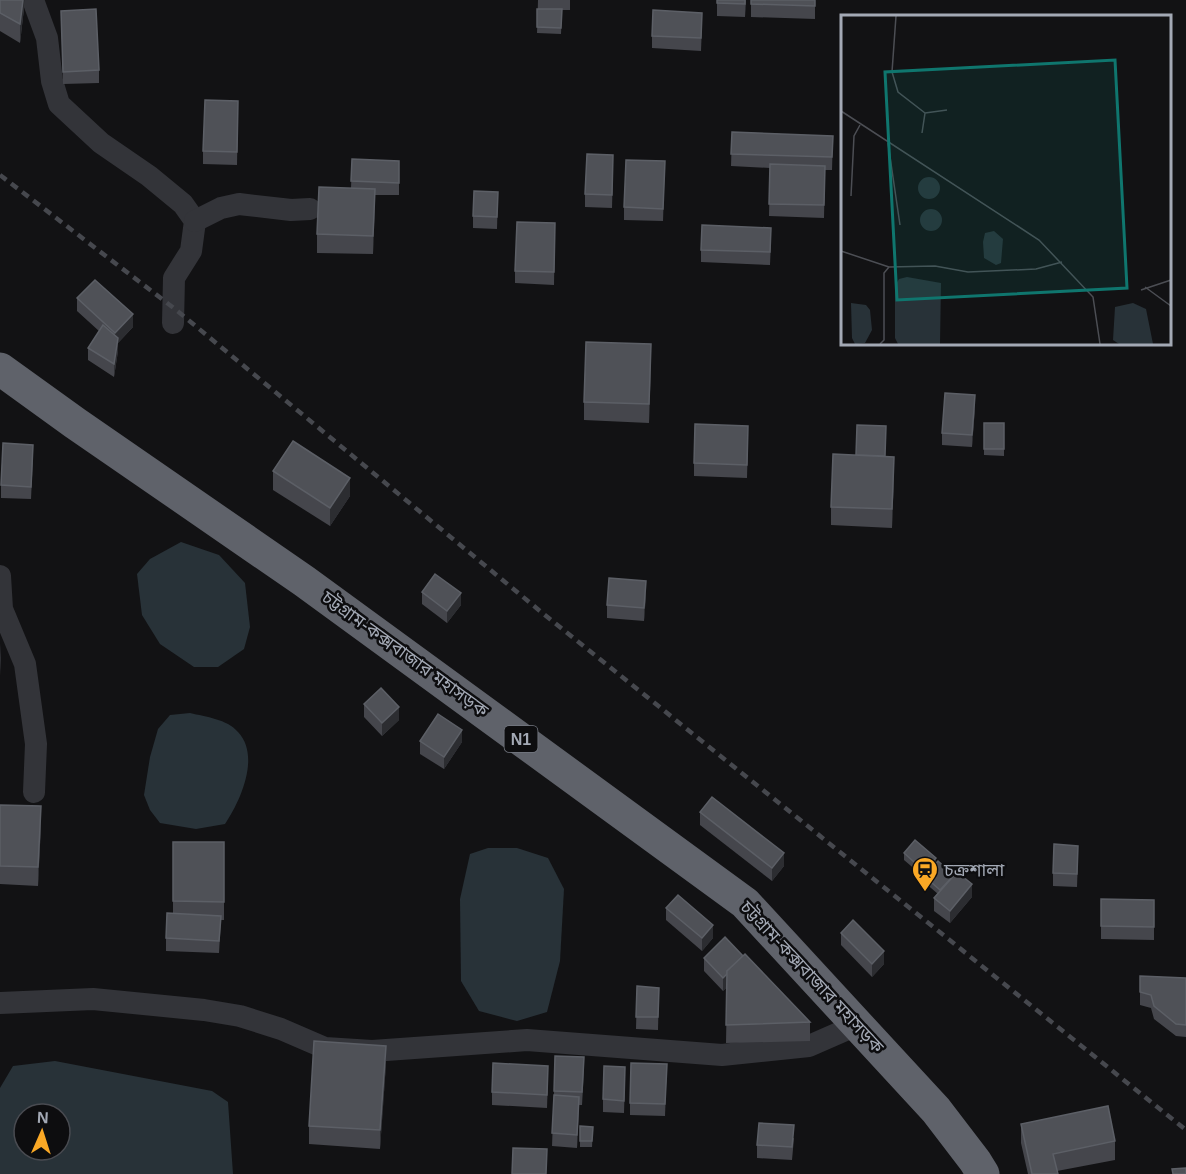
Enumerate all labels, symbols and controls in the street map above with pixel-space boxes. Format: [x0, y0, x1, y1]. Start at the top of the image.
inset map [841, 15, 1171, 345]
street label: চট্টগ্রাম-কক্সবাজার মহাসড়ক [317, 586, 492, 721]
road number: N1 [504, 726, 538, 752]
station icon: চক্রশালা [910, 855, 940, 893]
place label: চক্রশালা [943, 860, 1004, 880]
street label: চট্টগ্রাম-কক্সবাজার মহাসড়ক [736, 896, 888, 1057]
north arrow [12, 1102, 72, 1162]
text: N [37, 1109, 49, 1126]

